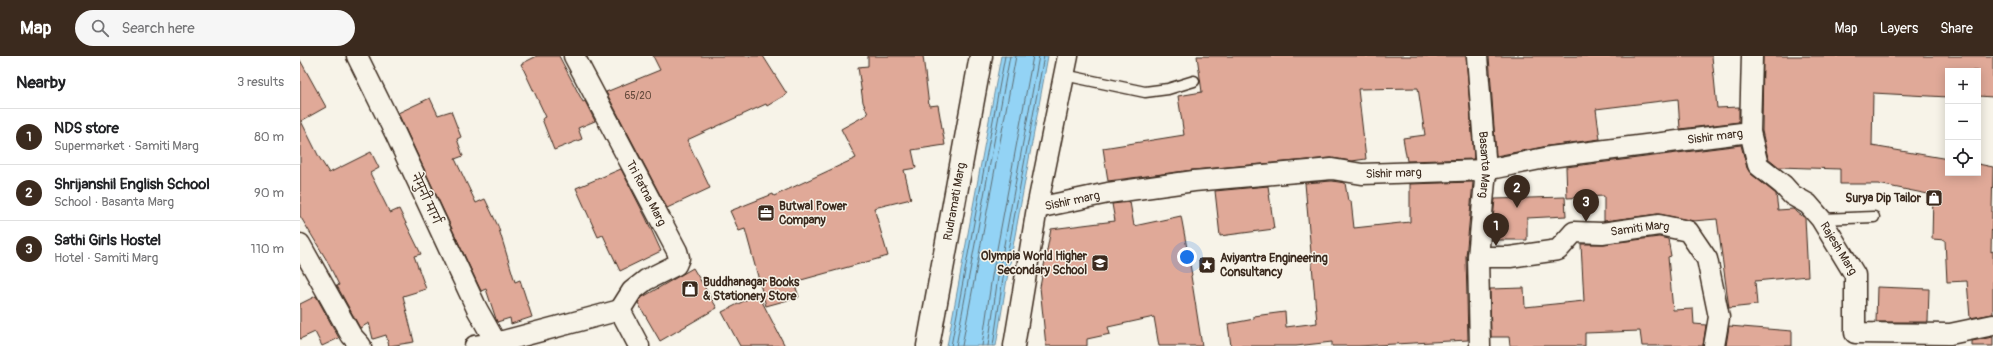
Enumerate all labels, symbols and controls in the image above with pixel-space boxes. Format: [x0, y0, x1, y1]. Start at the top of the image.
search box [75, 10, 355, 46]
text: Map [20, 16, 51, 40]
icon: search [89, 17, 111, 39]
text: Search here [121, 19, 195, 38]
text: Map [1835, 20, 1858, 37]
text: Layers [1880, 20, 1918, 37]
text: Share [1940, 20, 1973, 37]
map controls [1945, 68, 1981, 176]
button: + [1945, 68, 1981, 104]
text: Nearby [16, 72, 65, 93]
text: 3 results [237, 74, 284, 90]
house number: 65/20 [624, 90, 652, 102]
button: − [1945, 104, 1981, 140]
text: NDS store [54, 119, 119, 138]
street label: Sishir marg [1686, 126, 1744, 148]
text: 1 [26, 129, 32, 145]
text: 80 m [254, 129, 284, 145]
street label: Basanta Marg [1475, 131, 1493, 199]
text: Supermarket · Samiti Marg [54, 138, 199, 154]
button: locate [1945, 140, 1981, 176]
street label: Tri Ratna Marg [623, 158, 669, 229]
street label: Rudramati Marg [940, 161, 969, 242]
street label: Sishir marg [1365, 165, 1422, 182]
street label: नेमुनी मार्ग [407, 170, 446, 228]
text: Shrijanshil English School [54, 175, 210, 194]
pin: 2 [1504, 175, 1530, 208]
text: 2 [25, 185, 33, 201]
text: 90 m [254, 185, 284, 201]
street label: Sishir marg [1043, 188, 1101, 214]
shop icon: Surya Dip Tailor [1924, 188, 1944, 208]
pin: 3 [1573, 189, 1599, 222]
place label: Surya Dip Tailor [1845, 191, 1922, 206]
text: School · Basanta Marg [54, 194, 174, 210]
place label: Butwal Power Company [779, 199, 848, 228]
office icon: Butwal Power Company [756, 203, 776, 223]
pin: 1 [1483, 213, 1509, 246]
street label: Samiti Marg [1610, 218, 1671, 240]
street label: Rajesh Marg [1817, 219, 1860, 278]
text: Sathi Girls Hostel [54, 231, 161, 250]
text: 3 [25, 241, 33, 257]
text: 110 m [251, 241, 284, 257]
your location [1177, 247, 1197, 267]
place label: Olympia World Higher Secondary School [981, 249, 1088, 278]
text: Hotel · Samiti Marg [54, 250, 158, 266]
place label: Aviyantra Engineering Consultancy [1220, 251, 1328, 280]
school or university icon: Olympia World Higher Secondary School [1090, 253, 1110, 273]
place icon: Aviyantra Engineering Consultancy [1197, 255, 1217, 275]
place label: Buddhanagar Books & Stationery Store [703, 275, 800, 304]
shop icon: Buddhanagar Books & Stationery Store [680, 279, 700, 299]

